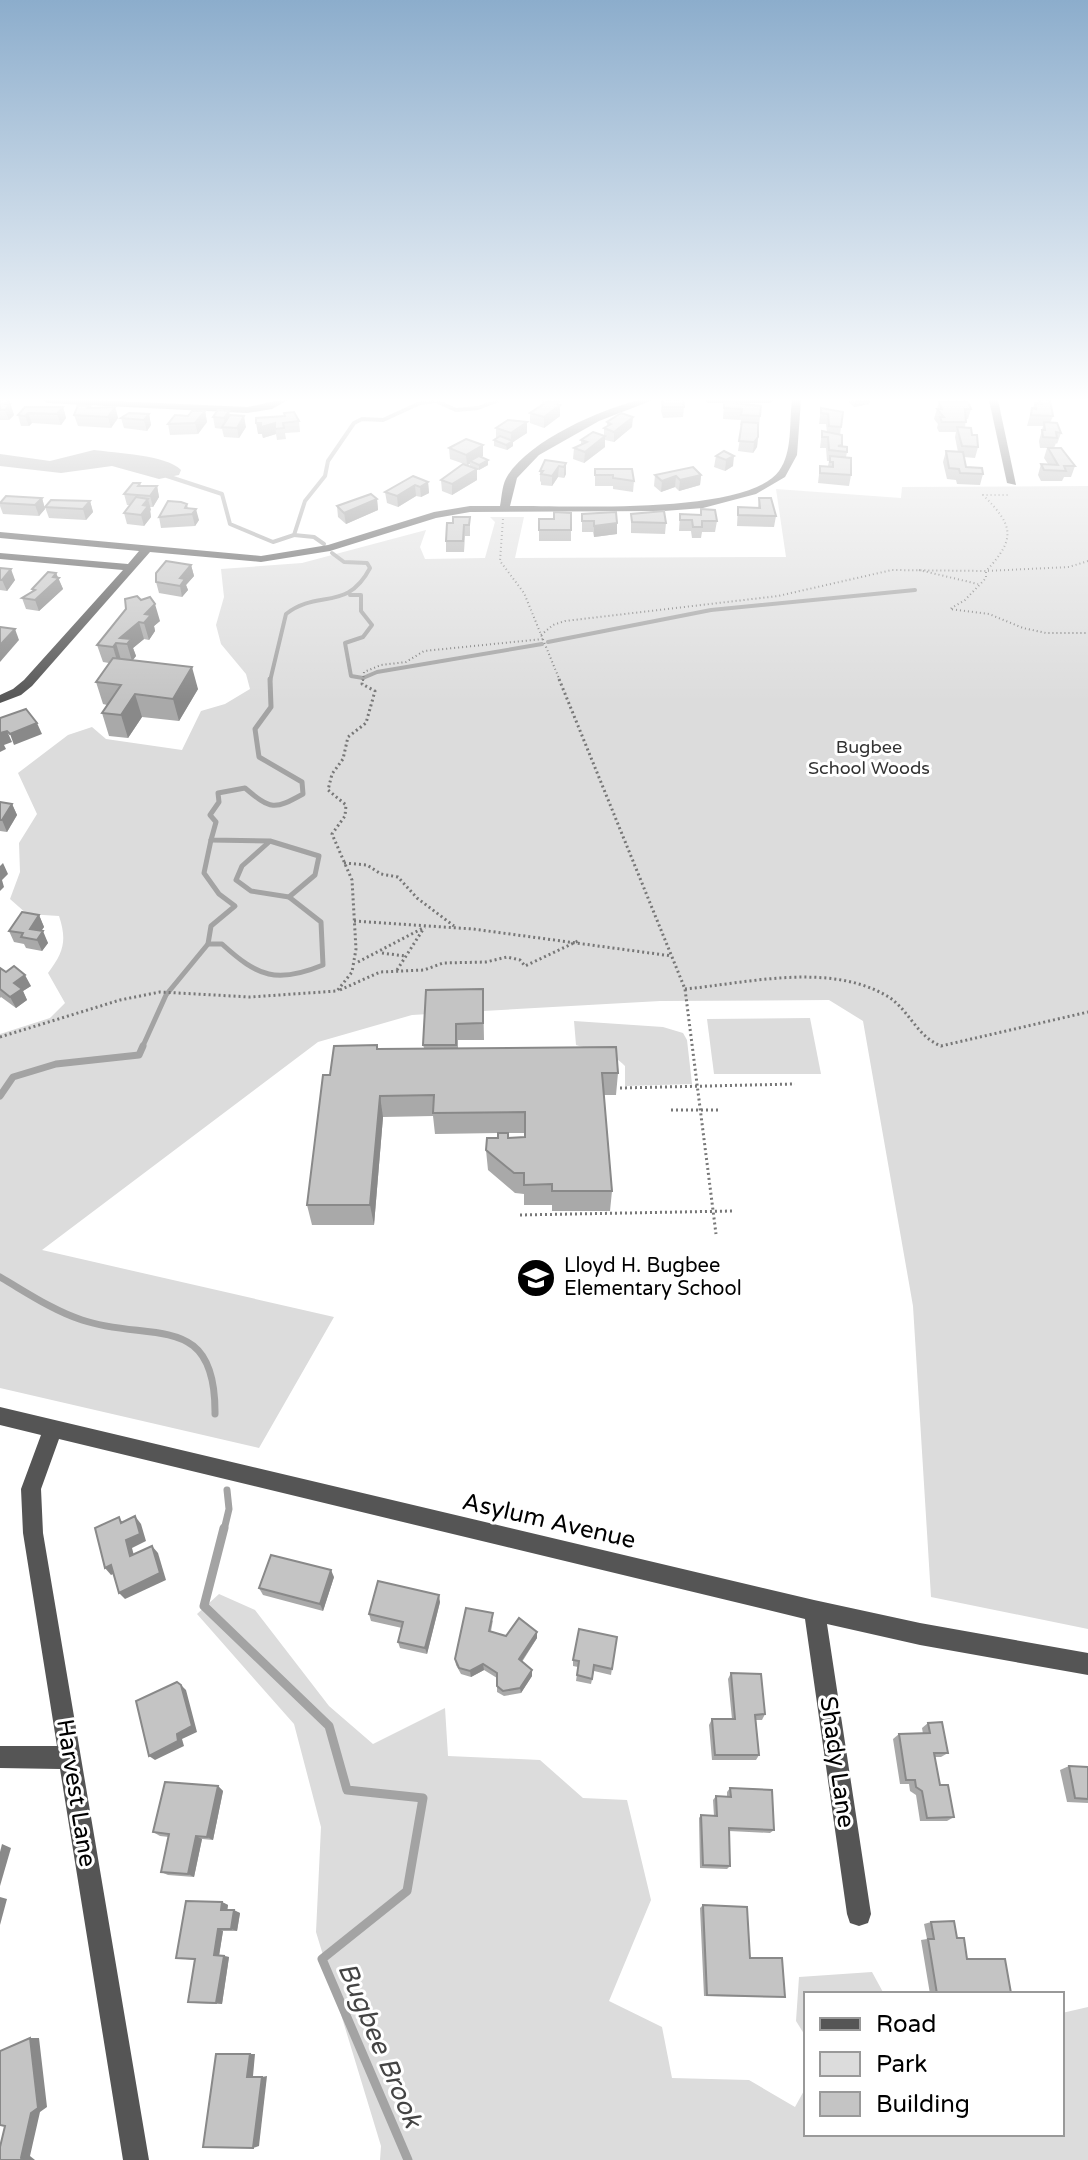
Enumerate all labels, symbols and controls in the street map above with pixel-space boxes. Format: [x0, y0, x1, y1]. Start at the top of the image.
park label: Bugbee School Woods [808, 736, 930, 779]
place label: Lloyd H. Bugbee Elementary School [564, 1254, 742, 1301]
school or university icon: Lloyd H. Bugbee Elementary School [515, 1257, 557, 1299]
street label: Asylum Avenue [460, 1487, 638, 1555]
street label: Shady Lane [813, 1694, 861, 1830]
street label: Harvest Lane [50, 1717, 102, 1869]
water label: Bugbee Brook [331, 1958, 429, 2134]
legend [804, 1992, 1064, 2136]
text: Road [876, 2010, 936, 2039]
text: Park [876, 2050, 927, 2079]
text: Building [876, 2090, 970, 2119]

